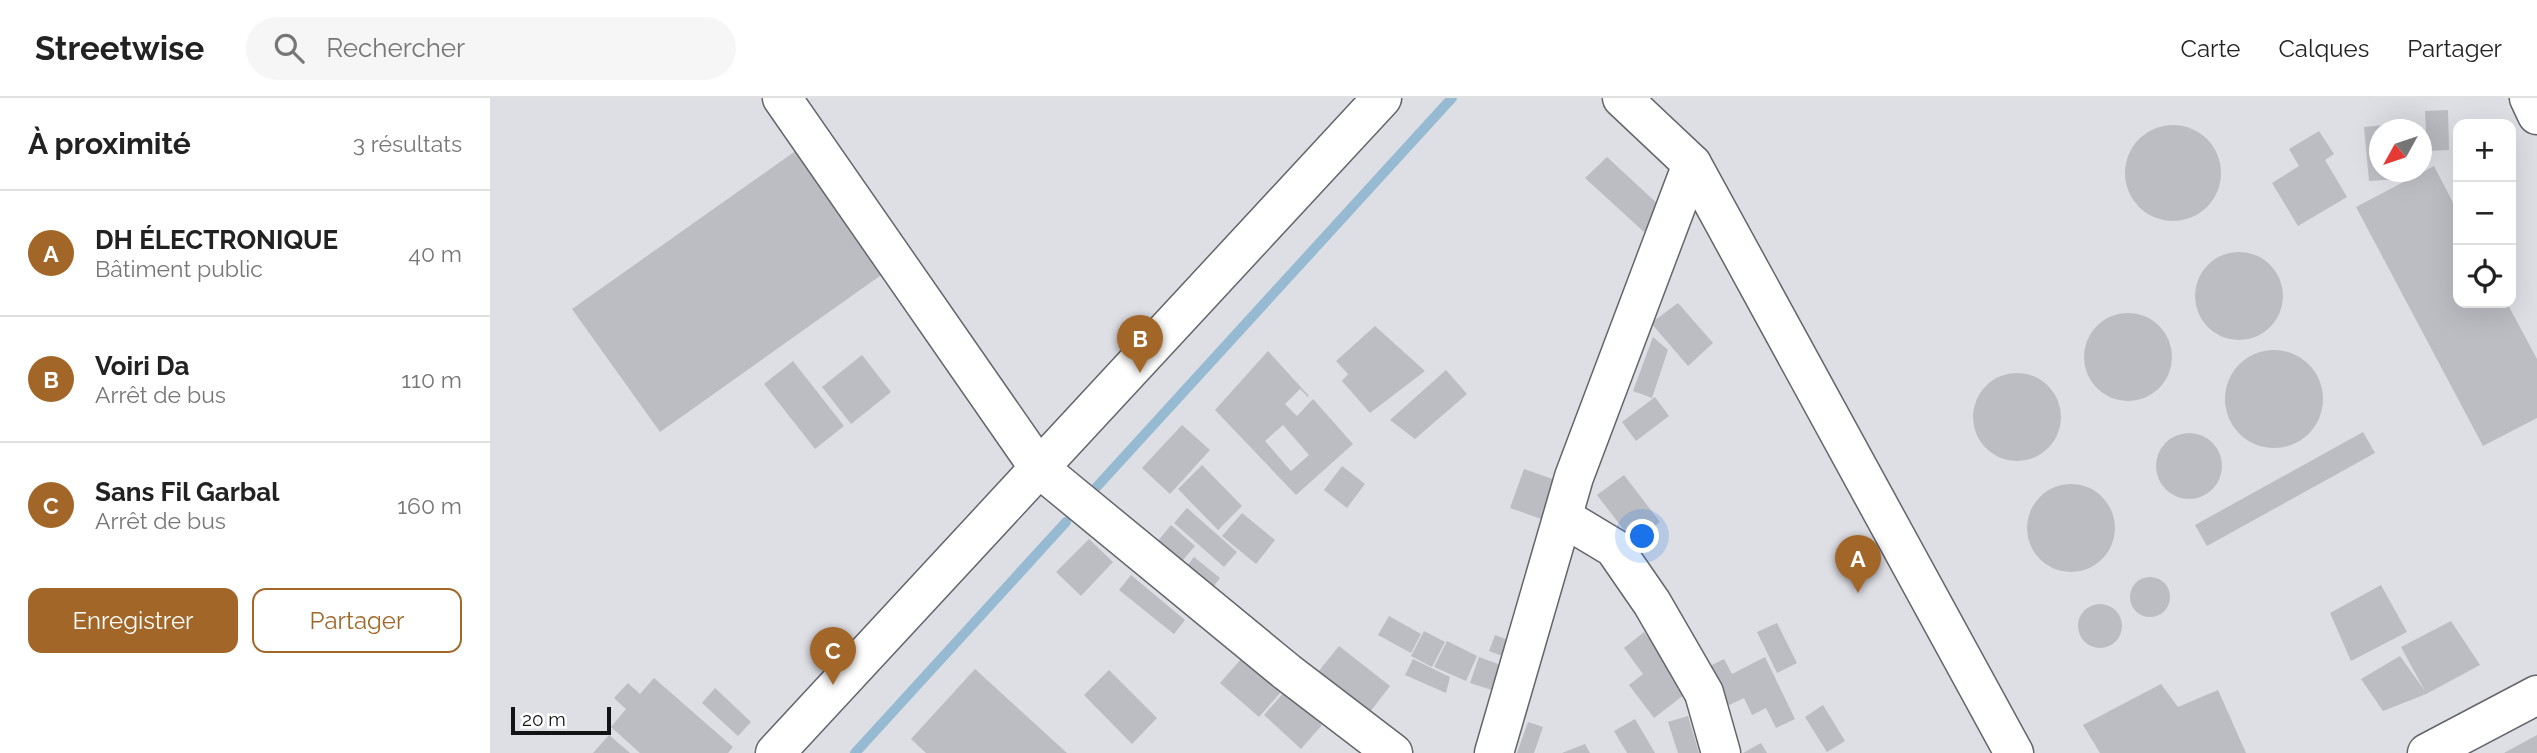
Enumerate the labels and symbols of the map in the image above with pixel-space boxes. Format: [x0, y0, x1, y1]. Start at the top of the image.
north arrow [2369, 119, 2432, 182]
pin: B [1117, 315, 1163, 373]
your location [1625, 519, 1659, 553]
pin: A [1835, 535, 1881, 593]
pin: C [810, 627, 856, 685]
scale bar [511, 704, 611, 736]

